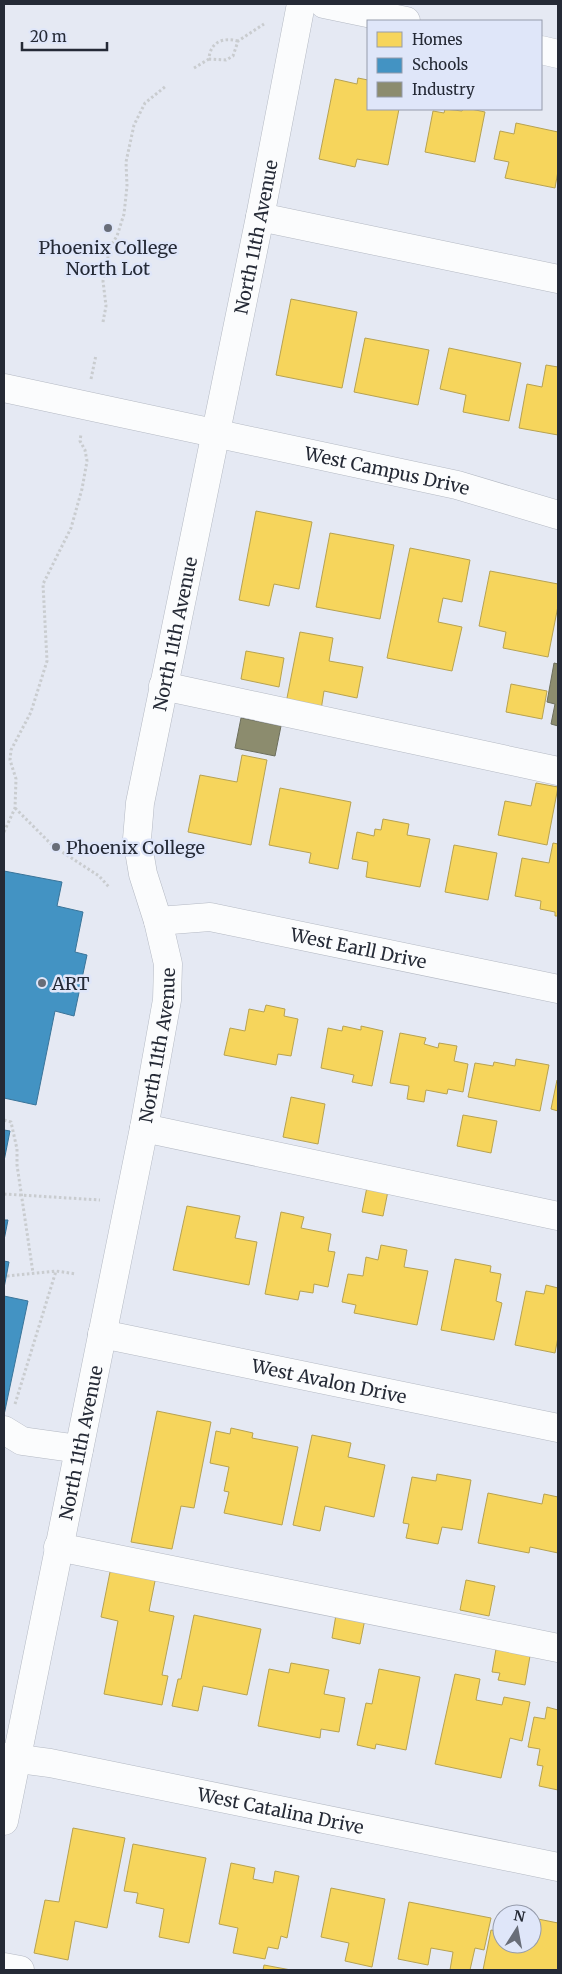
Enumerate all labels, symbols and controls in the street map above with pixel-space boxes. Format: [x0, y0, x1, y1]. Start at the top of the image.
scale bar [22, 20, 108, 52]
legend [367, 20, 542, 110]
text: 20 m [30, 27, 67, 46]
text: Homes [412, 30, 463, 49]
text: Schools [412, 55, 468, 74]
text: Industry [412, 80, 475, 99]
street label: North 11th Avenue [229, 158, 282, 316]
marker: Phoenix College North Lot [102, 222, 114, 234]
place label: Phoenix College North Lot [39, 236, 177, 280]
street label: West Campus Drive [302, 441, 473, 500]
street label: North 11th Avenue [148, 555, 202, 713]
place label: Phoenix College [66, 836, 205, 859]
marker: Phoenix College [50, 841, 62, 853]
street label: West Earll Drive [288, 922, 429, 973]
street label: North 11th Avenue [134, 967, 179, 1125]
place label: ART [51, 972, 90, 995]
marker: ART [36, 977, 48, 989]
street label: West Avalon Drive [249, 1353, 409, 1408]
street label: North 11th Avenue [54, 1363, 107, 1522]
street label: West Catalina Drive [195, 1782, 366, 1838]
north arrow [492, 1904, 542, 1954]
text: N [512, 1906, 527, 1926]

